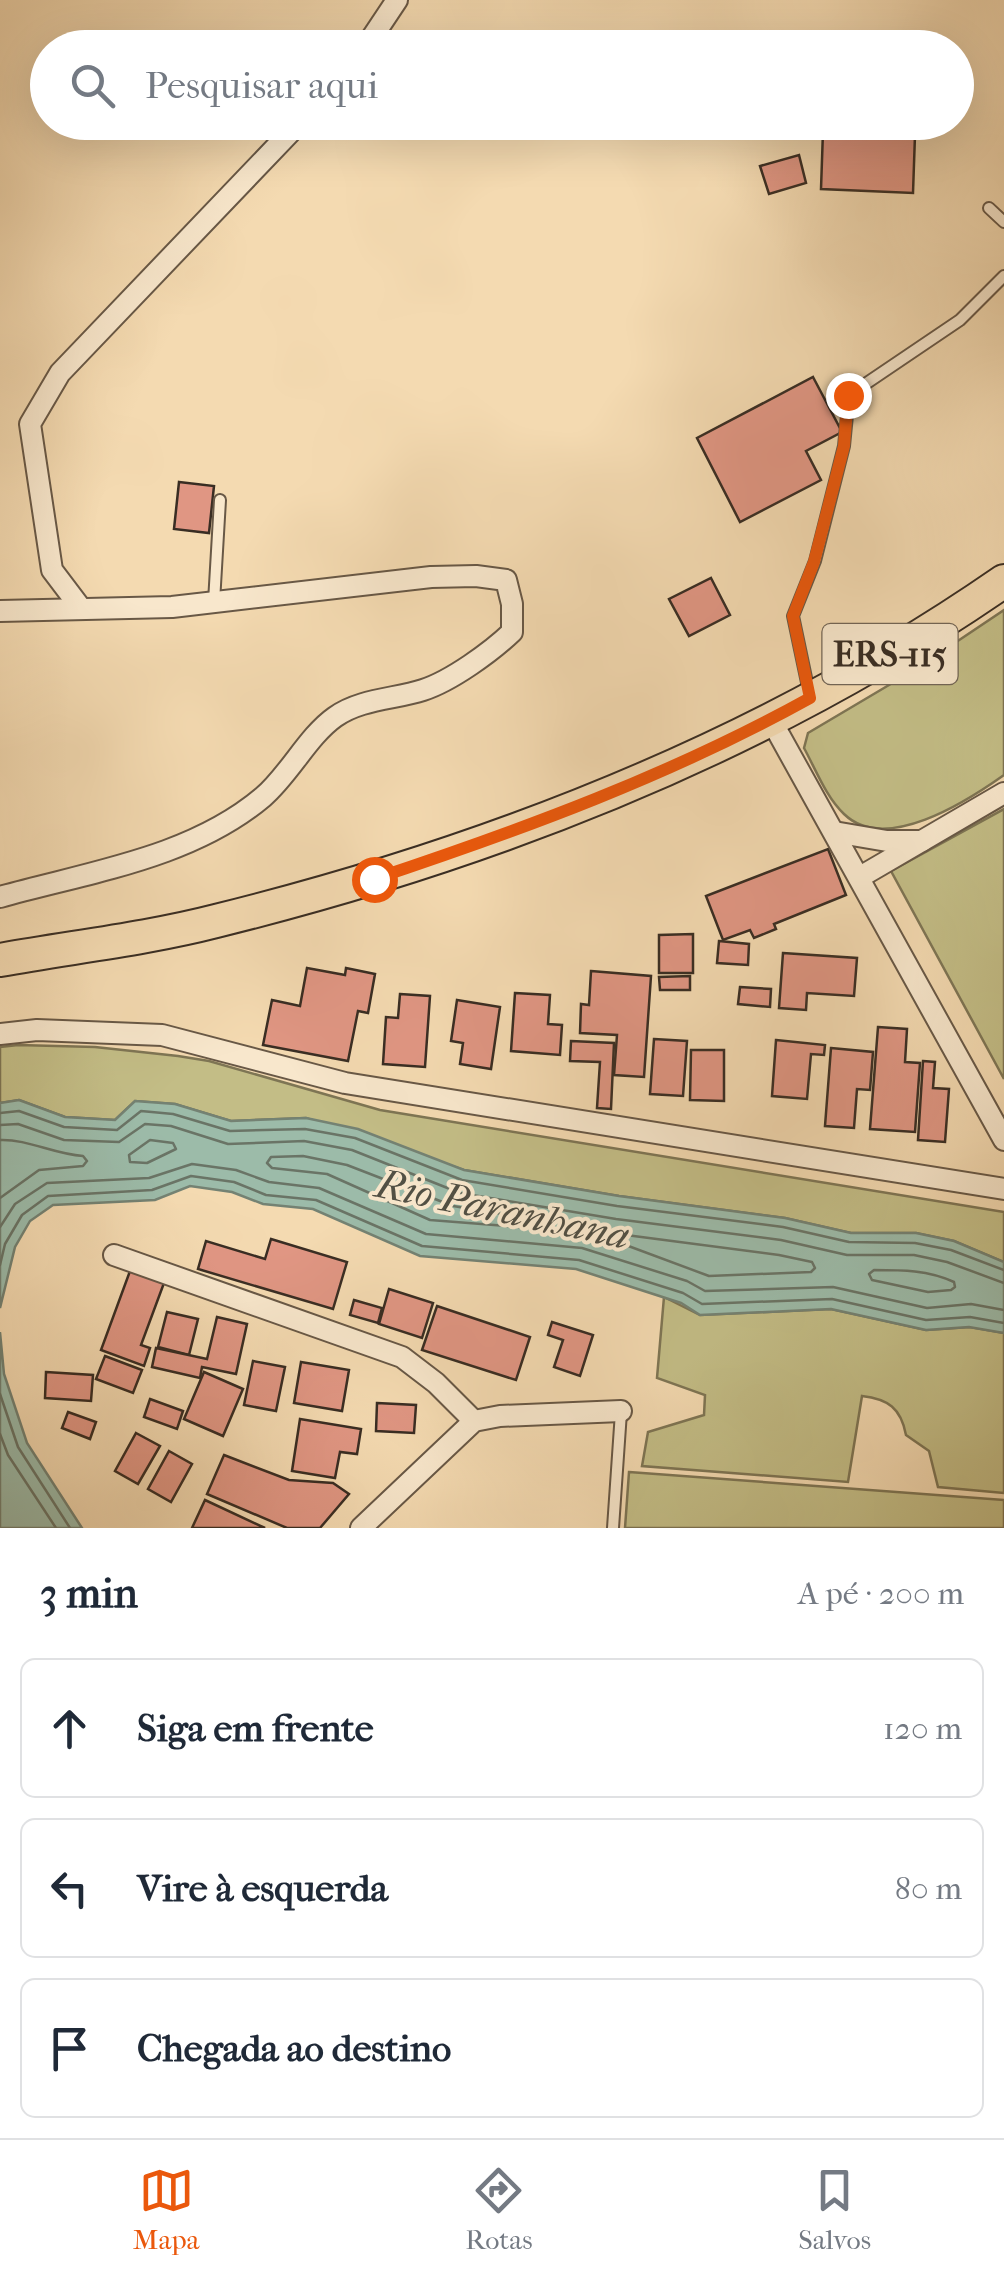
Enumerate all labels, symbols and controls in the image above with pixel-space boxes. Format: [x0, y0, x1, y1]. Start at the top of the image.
search box [30, 30, 974, 140]
icon: search [65, 58, 120, 113]
text: Pesquisar aqui [145, 63, 378, 108]
route end [826, 373, 872, 419]
road number: ERS-115 [822, 624, 958, 684]
route start [352, 857, 398, 903]
water label: Rio Paranhana [369, 1160, 633, 1259]
text: 3 min [40, 1569, 138, 1618]
text: A pé · 200 m [798, 1575, 964, 1612]
icon: ahead [42, 1701, 97, 1756]
text: Siga em frente [137, 1706, 374, 1751]
text: 120 m [883, 1710, 962, 1747]
icon: left [42, 1861, 97, 1916]
text: Vire à esquerda [137, 1866, 388, 1911]
text: 80 m [895, 1870, 962, 1907]
icon: arrive [42, 2021, 97, 2076]
text: Chegada ao destino [137, 2026, 451, 2071]
tab: Mapa [133, 2163, 200, 2256]
tab: Rotas [465, 2163, 533, 2256]
tab: Salvos [798, 2163, 871, 2256]

